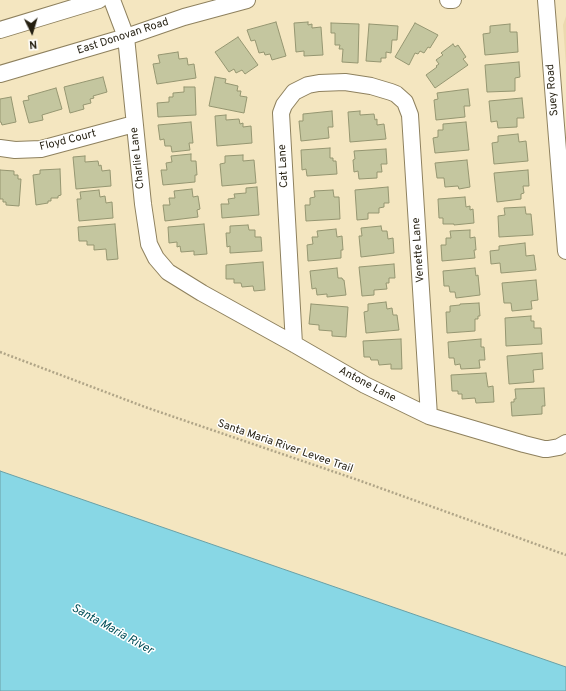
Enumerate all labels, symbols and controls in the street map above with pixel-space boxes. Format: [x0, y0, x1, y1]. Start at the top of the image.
north arrow [12, 12, 52, 52]
street label: East Donovan Road [75, 16, 171, 58]
text: N [28, 37, 38, 51]
street label: Suey Road [544, 63, 562, 117]
street label: Charlie Lane [128, 126, 148, 190]
street label: Floyd Court [38, 128, 98, 154]
street label: Cat Lane [276, 144, 292, 188]
street label: Venette Lane [410, 217, 428, 283]
street label: Antone Lane [336, 364, 398, 406]
street label: Santa Maria River Levee Trail [216, 418, 354, 476]
water label: Santa Maria River [69, 602, 155, 658]

